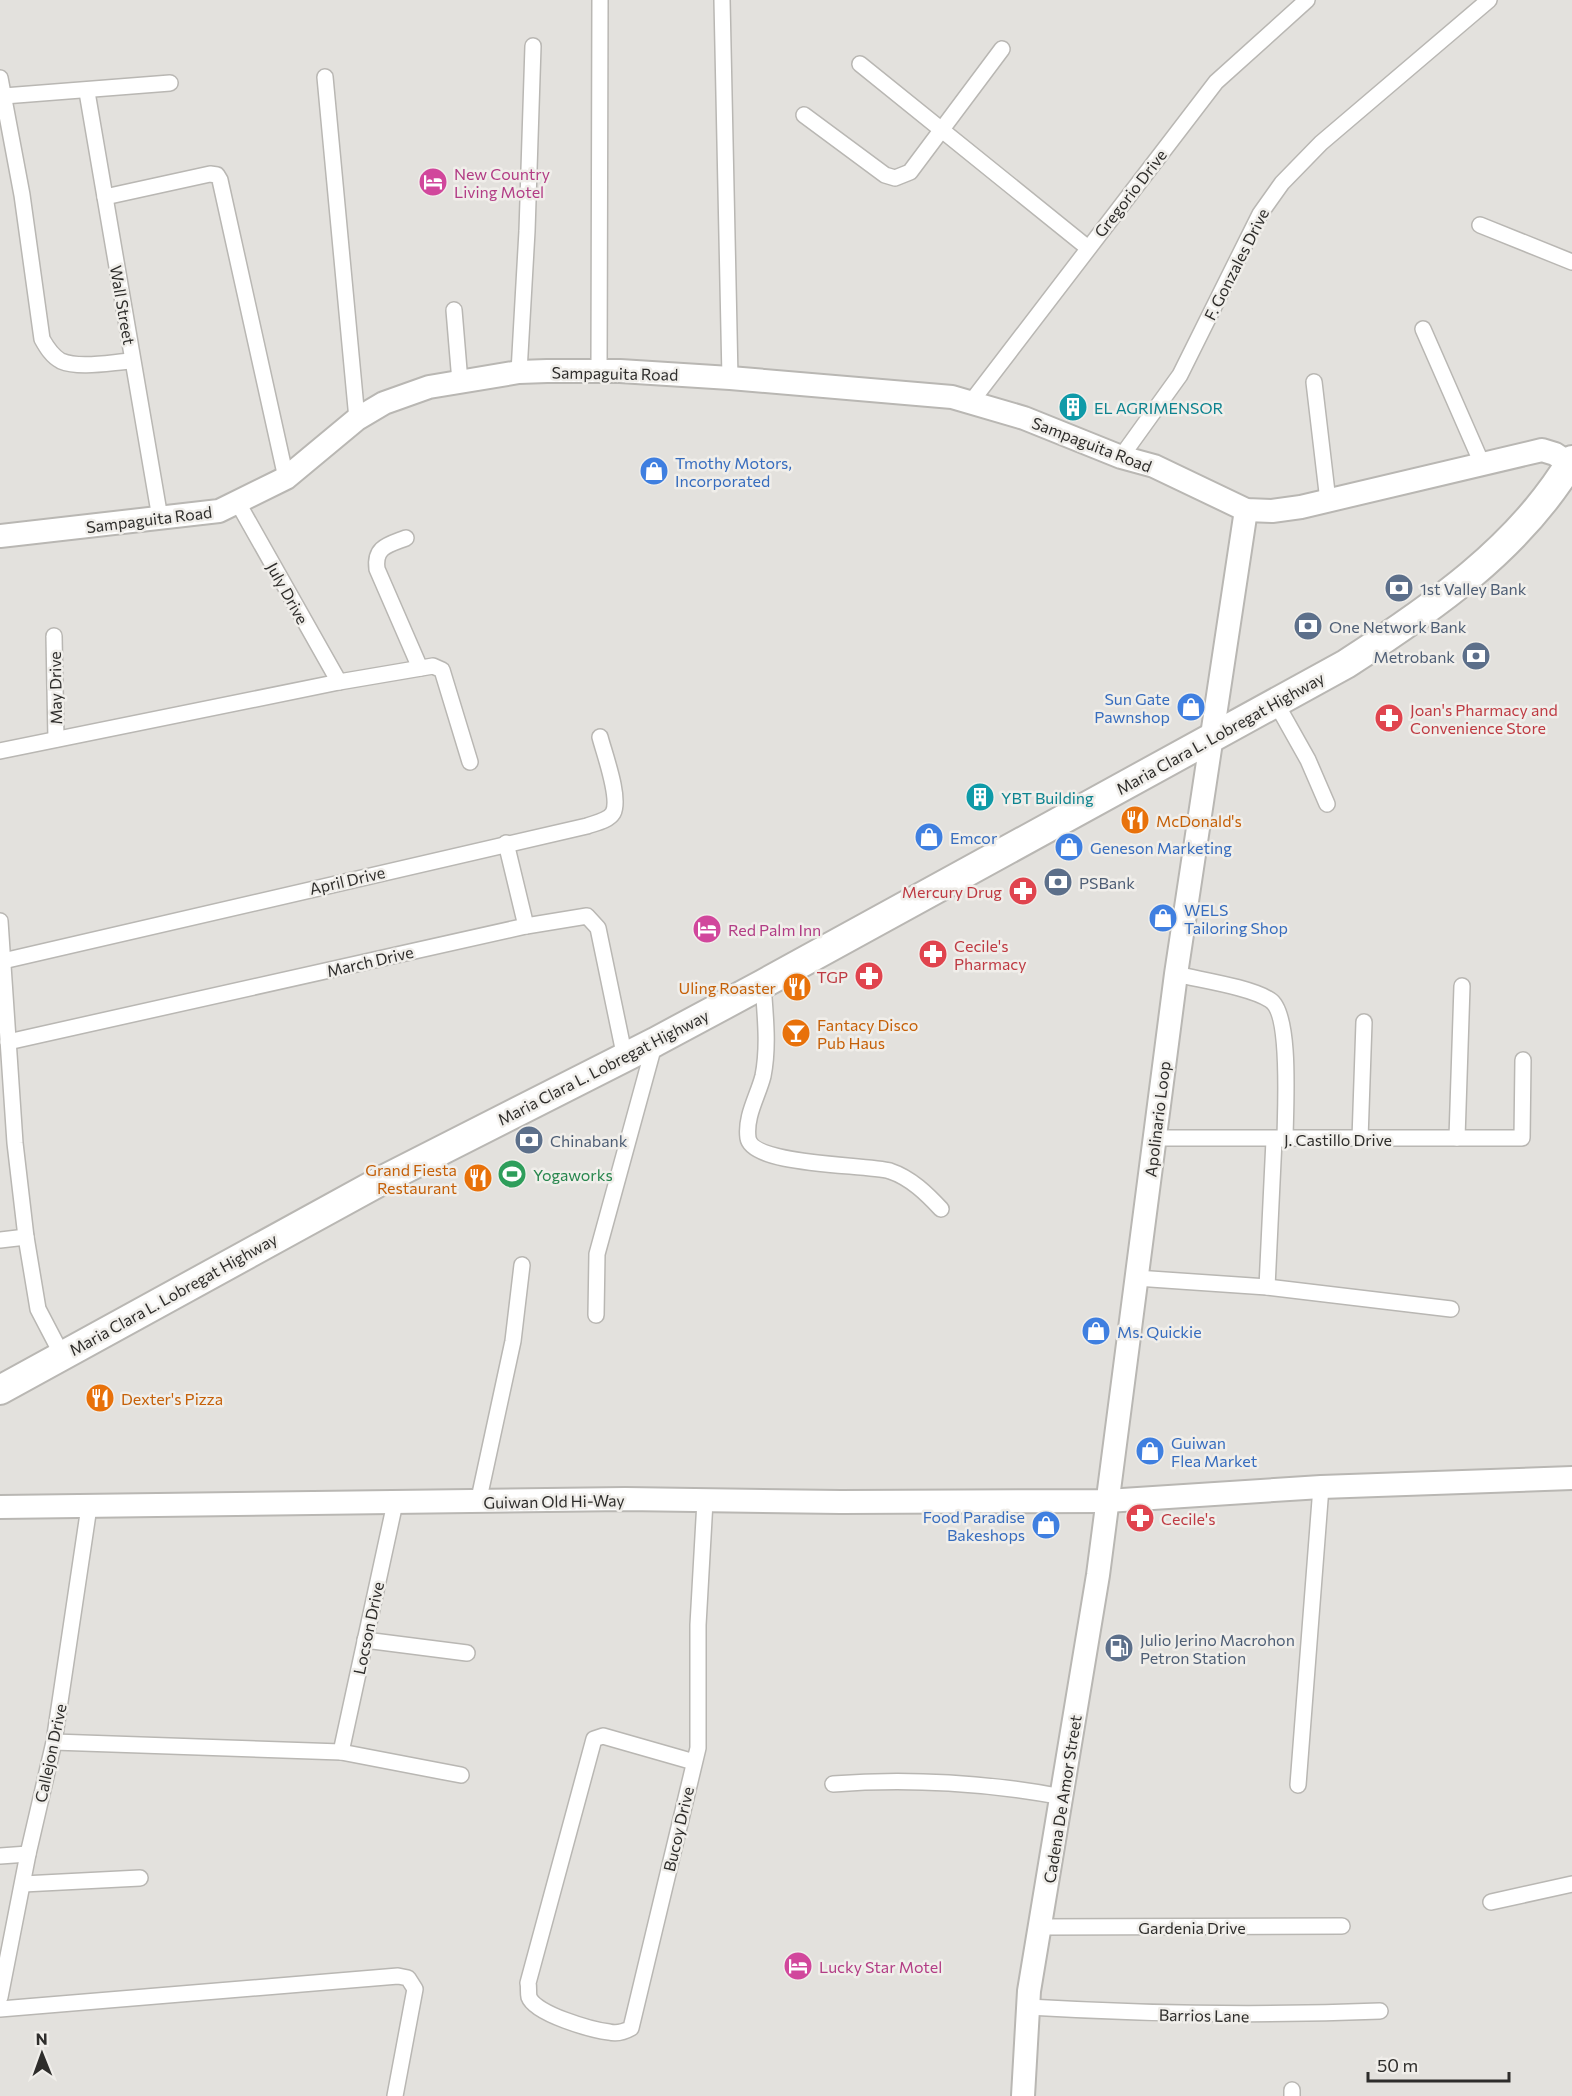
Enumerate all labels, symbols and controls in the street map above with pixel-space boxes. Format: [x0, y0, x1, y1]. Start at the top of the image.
street label: Gregorio Drive [1090, 145, 1170, 241]
place label: New Country Living Motel [454, 164, 550, 201]
hotel icon: New Country Living Motel [417, 166, 449, 198]
street label: F. Gonzales Drive [1200, 205, 1272, 323]
street label: Wall Street [107, 264, 139, 347]
street label: Sampaguita Road [552, 362, 678, 384]
building icon: EL AGRIMENSOR [1057, 391, 1089, 423]
place label: EL AGRIMENSOR [1094, 398, 1224, 417]
street label: Sampaguita Road [1029, 412, 1155, 476]
place label: Tmothy Motors, Incorporated [675, 453, 792, 490]
shop icon: Tmothy Motors, Incorporated [638, 455, 670, 487]
street label: Sampaguita Road [85, 502, 213, 536]
street label: July Drive [263, 559, 313, 627]
bank icon: 1st Valley Bank [1383, 572, 1415, 604]
place label: 1st Valley Bank [1420, 579, 1527, 598]
bank icon: One Network Bank [1292, 610, 1324, 642]
place label: One Network Bank [1329, 617, 1467, 636]
bank icon: Metrobank [1460, 640, 1492, 672]
place label: Metrobank [1373, 647, 1455, 666]
street label: May Drive [45, 651, 65, 725]
street label: Maria Clara L. Lobregat Highway [1113, 668, 1327, 798]
place label: Sun Gate Pawnshop [1094, 689, 1170, 726]
shop icon: Sun Gate Pawnshop [1175, 691, 1207, 723]
place label: Joan's Pharmacy and Convenience Store [1410, 700, 1558, 737]
pharmacy icon: Joan's Pharmacy and Convenience Store [1373, 702, 1405, 734]
building icon: YBT Building [964, 781, 996, 813]
place label: YBT Building [1001, 788, 1094, 807]
restaurant icon: McDonald's [1119, 804, 1151, 836]
place label: McDonald's [1156, 811, 1242, 830]
shop icon: Emcor [913, 821, 945, 853]
place label: Emcor [950, 828, 998, 847]
shop icon: Geneson Marketing [1053, 831, 1085, 863]
place label: Geneson Marketing [1090, 838, 1232, 857]
street label: April Drive [307, 862, 387, 898]
bank icon: PSBank [1042, 866, 1074, 898]
place label: PSBank [1079, 873, 1135, 892]
pharmacy icon: Mercury Drug [1007, 875, 1039, 907]
place label: Mercury Drug [902, 882, 1002, 901]
place label: WELS Tailoring Shop [1184, 900, 1288, 937]
shop icon: WELS Tailoring Shop [1147, 902, 1179, 934]
hotel icon: Red Palm Inn [691, 913, 723, 945]
place label: Red Palm Inn [728, 920, 821, 939]
place label: Cecile's Pharmacy [954, 936, 1027, 973]
pharmacy icon: Cecile's Pharmacy [917, 938, 949, 970]
street label: March Drive [325, 942, 415, 980]
pharmacy icon: TGP [853, 960, 885, 992]
place label: TGP [816, 967, 848, 986]
restaurant icon: Uling Roaster [781, 971, 813, 1003]
place label: Uling Roaster [679, 978, 777, 997]
street label: Maria Clara L. Lobregat Highway [494, 1005, 712, 1129]
place label: Fantacy Disco Pub Haus [817, 1015, 918, 1052]
bar icon: Fantacy Disco Pub Haus [780, 1017, 812, 1049]
street label: Apolinario Loop [1140, 1060, 1174, 1178]
bank icon: Chinabank [513, 1124, 545, 1156]
street label: J. Castillo Drive [1284, 1130, 1392, 1149]
place label: Chinabank [550, 1131, 628, 1150]
sports icon: Yogaworks [496, 1158, 528, 1190]
place label: Grand Fiesta Restaurant [365, 1160, 457, 1197]
restaurant icon: Grand Fiesta Restaurant [462, 1162, 494, 1194]
place label: Yogaworks [533, 1165, 613, 1184]
street label: Maria Clara L. Lobregat Highway [66, 1229, 280, 1359]
shop icon: Ms. Quickie [1080, 1315, 1112, 1347]
place label: Ms. Quickie [1117, 1322, 1202, 1341]
restaurant icon: Dexter's Pizza [84, 1382, 116, 1414]
place label: Dexter's Pizza [121, 1389, 223, 1408]
place label: Guiwan Flea Market [1171, 1433, 1258, 1470]
shop icon: Guiwan Flea Market [1134, 1435, 1166, 1467]
street label: Guiwan Old Hi-Way [483, 1490, 625, 1512]
pharmacy icon: Cecile's [1124, 1502, 1156, 1534]
place label: Food Paradise Bakeshops [923, 1507, 1025, 1544]
shop icon: Food Paradise Bakeshops [1030, 1509, 1062, 1541]
place label: Cecile's [1161, 1509, 1215, 1528]
street label: Locson Drive [349, 1580, 387, 1676]
place label: Julio Jerino Macrohon Petron Station [1140, 1630, 1295, 1667]
fuel station icon: Julio Jerino Macrohon Petron Station [1103, 1632, 1135, 1664]
street label: Callejon Drive [30, 1702, 70, 1804]
street label: Cadena De Amor Street [1039, 1713, 1085, 1885]
street label: Bucoy Drive [659, 1785, 697, 1873]
street label: Gardenia Drive [1138, 1918, 1246, 1937]
hotel icon: Lucky Star Motel [782, 1950, 814, 1982]
place label: Lucky Star Motel [819, 1957, 942, 1976]
street label: Barrios Lane [1159, 2005, 1249, 2025]
north arrow [12, 2024, 72, 2084]
text: N [36, 2029, 48, 2048]
scale bar [1368, 2045, 1509, 2083]
text: 50 m [1377, 2054, 1418, 2076]

